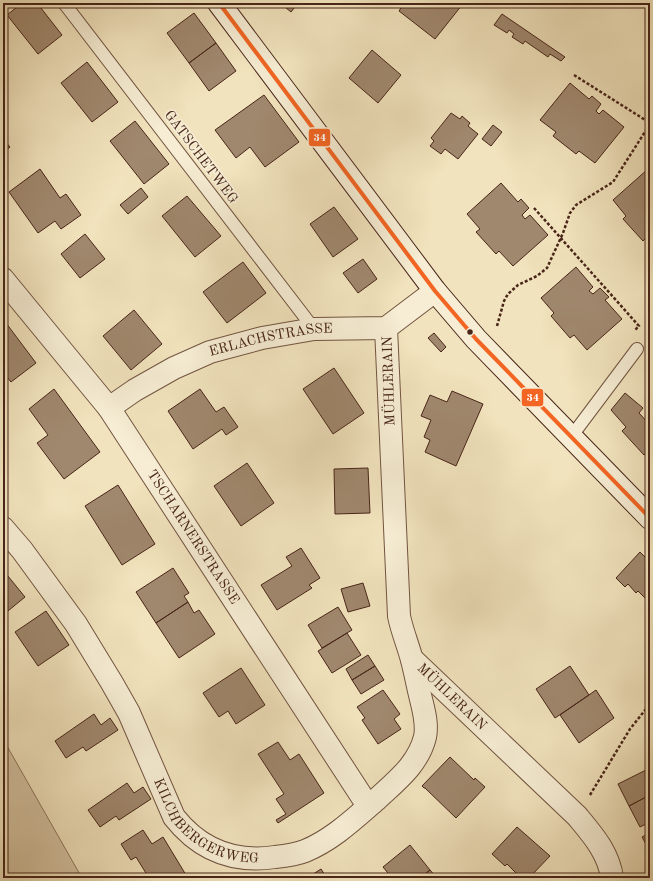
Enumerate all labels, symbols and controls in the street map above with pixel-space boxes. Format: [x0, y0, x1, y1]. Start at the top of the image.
street label: GATSCHETWEG [162, 108, 240, 206]
line badge: 34 [308, 128, 331, 147]
text: 34 [314, 133, 326, 144]
street label: ERLACHSTRASSE [207, 322, 333, 359]
unlabelled marker [465, 327, 475, 337]
street label: MÜHLERAIN [377, 336, 398, 426]
line badge: 34 [521, 388, 544, 407]
text: 34 [527, 393, 539, 404]
street label: TSCHARNERSTRASSE [144, 468, 242, 607]
street label: MÜHLERAIN [414, 661, 489, 733]
street label: KILCHBERGERWEG [151, 776, 259, 865]

